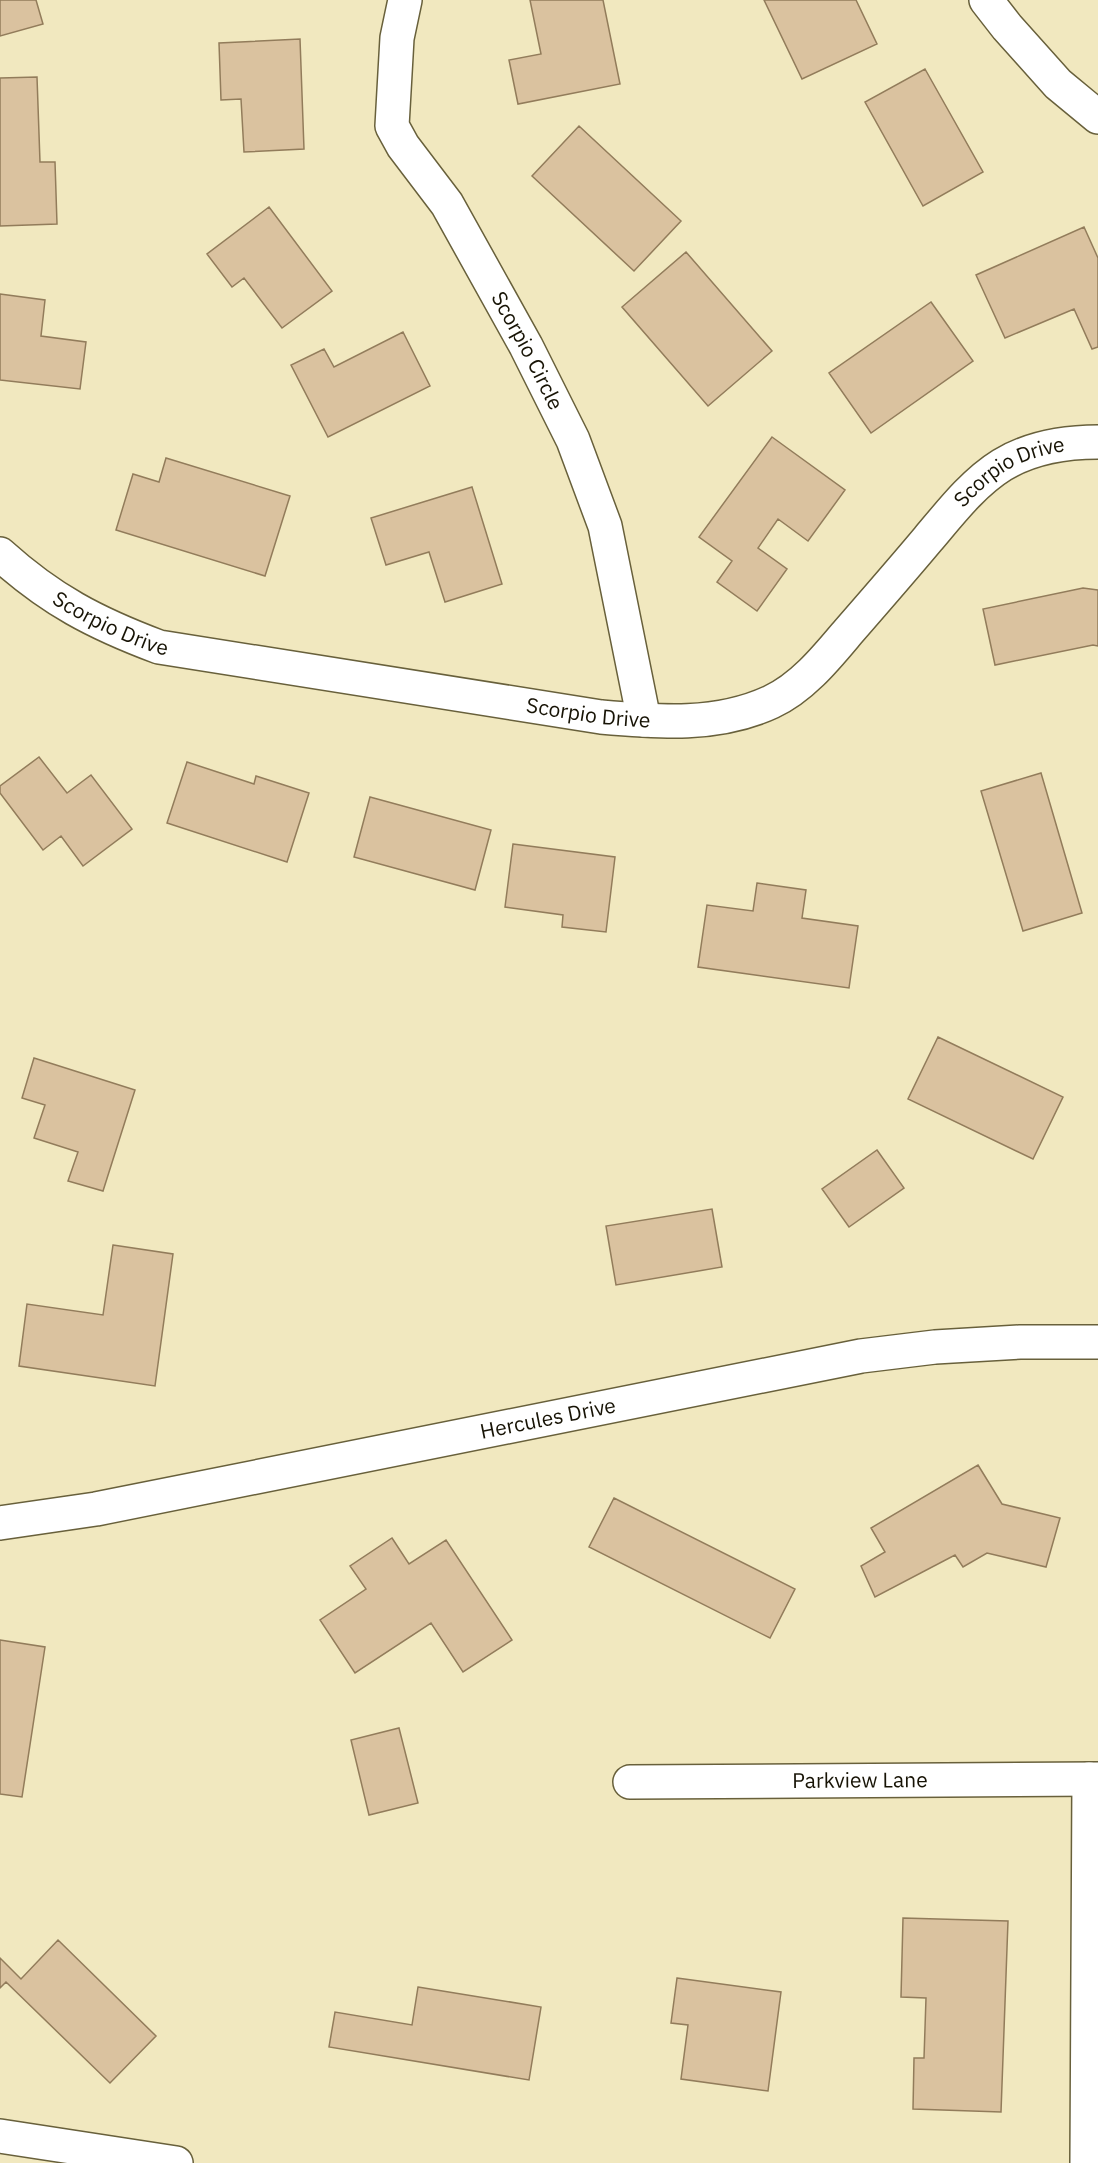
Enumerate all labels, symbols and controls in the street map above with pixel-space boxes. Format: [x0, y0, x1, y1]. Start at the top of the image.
street label: Scorpio Circle [485, 286, 571, 414]
street label: Scorpio Drive [947, 429, 1066, 513]
street label: Scorpio Drive [48, 584, 170, 661]
street label: Scorpio Drive [524, 690, 651, 734]
street label: Hercules Drive [478, 1390, 618, 1445]
street label: Parkview Lane [792, 1765, 928, 1794]

